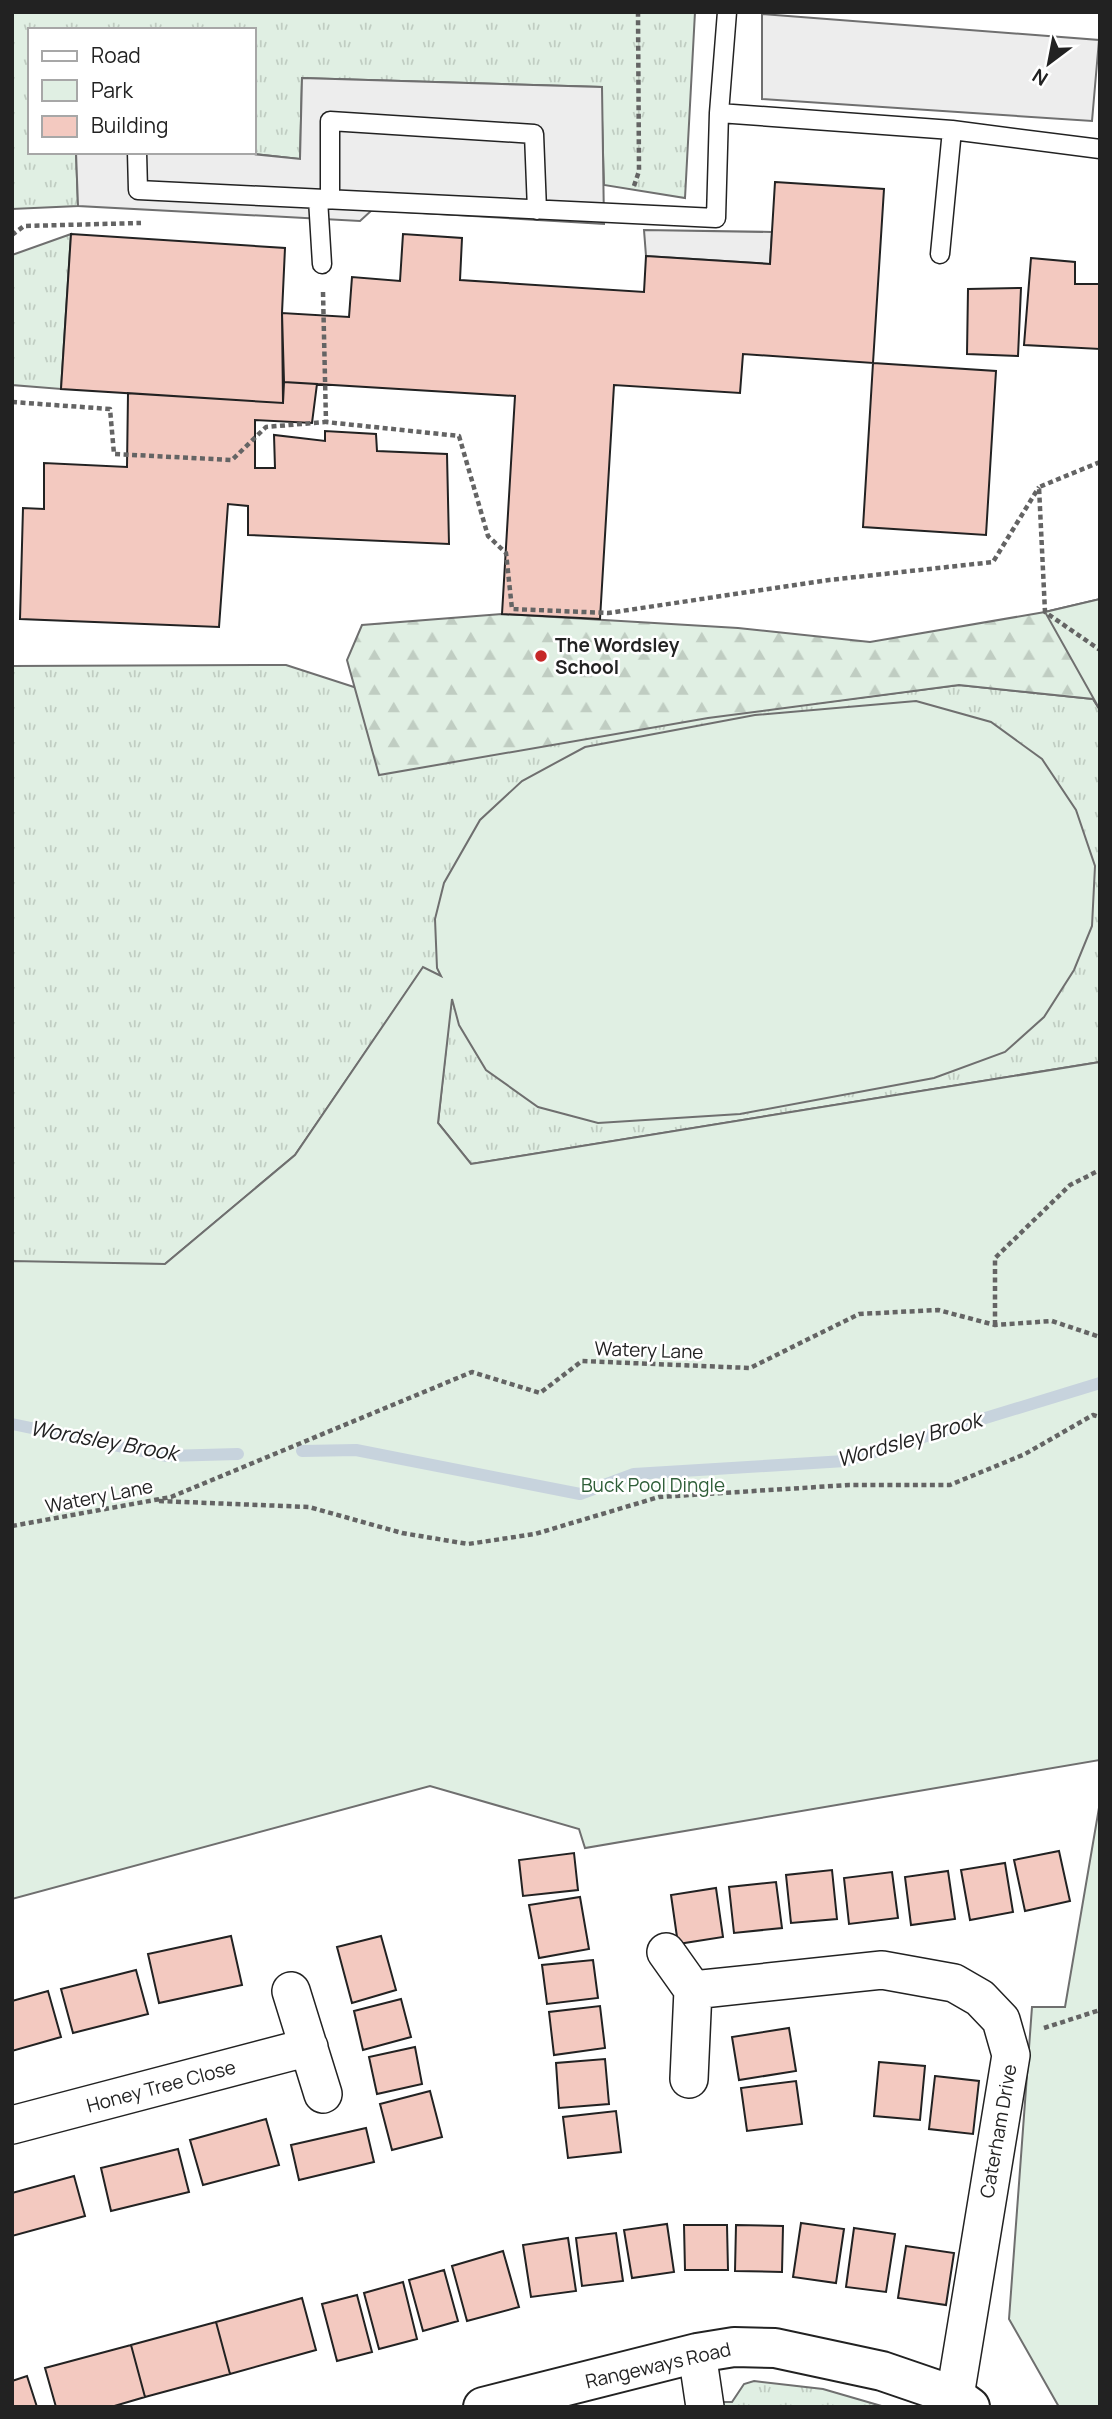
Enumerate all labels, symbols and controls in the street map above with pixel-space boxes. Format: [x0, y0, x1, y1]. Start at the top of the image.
legend [28, 28, 256, 154]
north arrow [1014, 28, 1084, 98]
text: Road [91, 41, 141, 69]
text: N [1027, 63, 1053, 92]
text: Park [91, 76, 133, 104]
text: Building [91, 111, 168, 139]
place label: The Wordsley School [555, 632, 680, 680]
marker: The Wordsley School [533, 648, 549, 664]
street label: Watery Lane [594, 1335, 704, 1365]
water label: Wordsley Brook [833, 1404, 987, 1473]
water label: Wordsley Brook [28, 1413, 183, 1467]
park label: Buck Pool Dingle [581, 1472, 725, 1498]
street label: Watery Lane [43, 1473, 155, 1519]
street label: Honey Tree Close [83, 2054, 239, 2118]
street label: Caterham Drive [973, 2062, 1023, 2200]
street label: Rangeways Road [583, 2336, 733, 2394]

